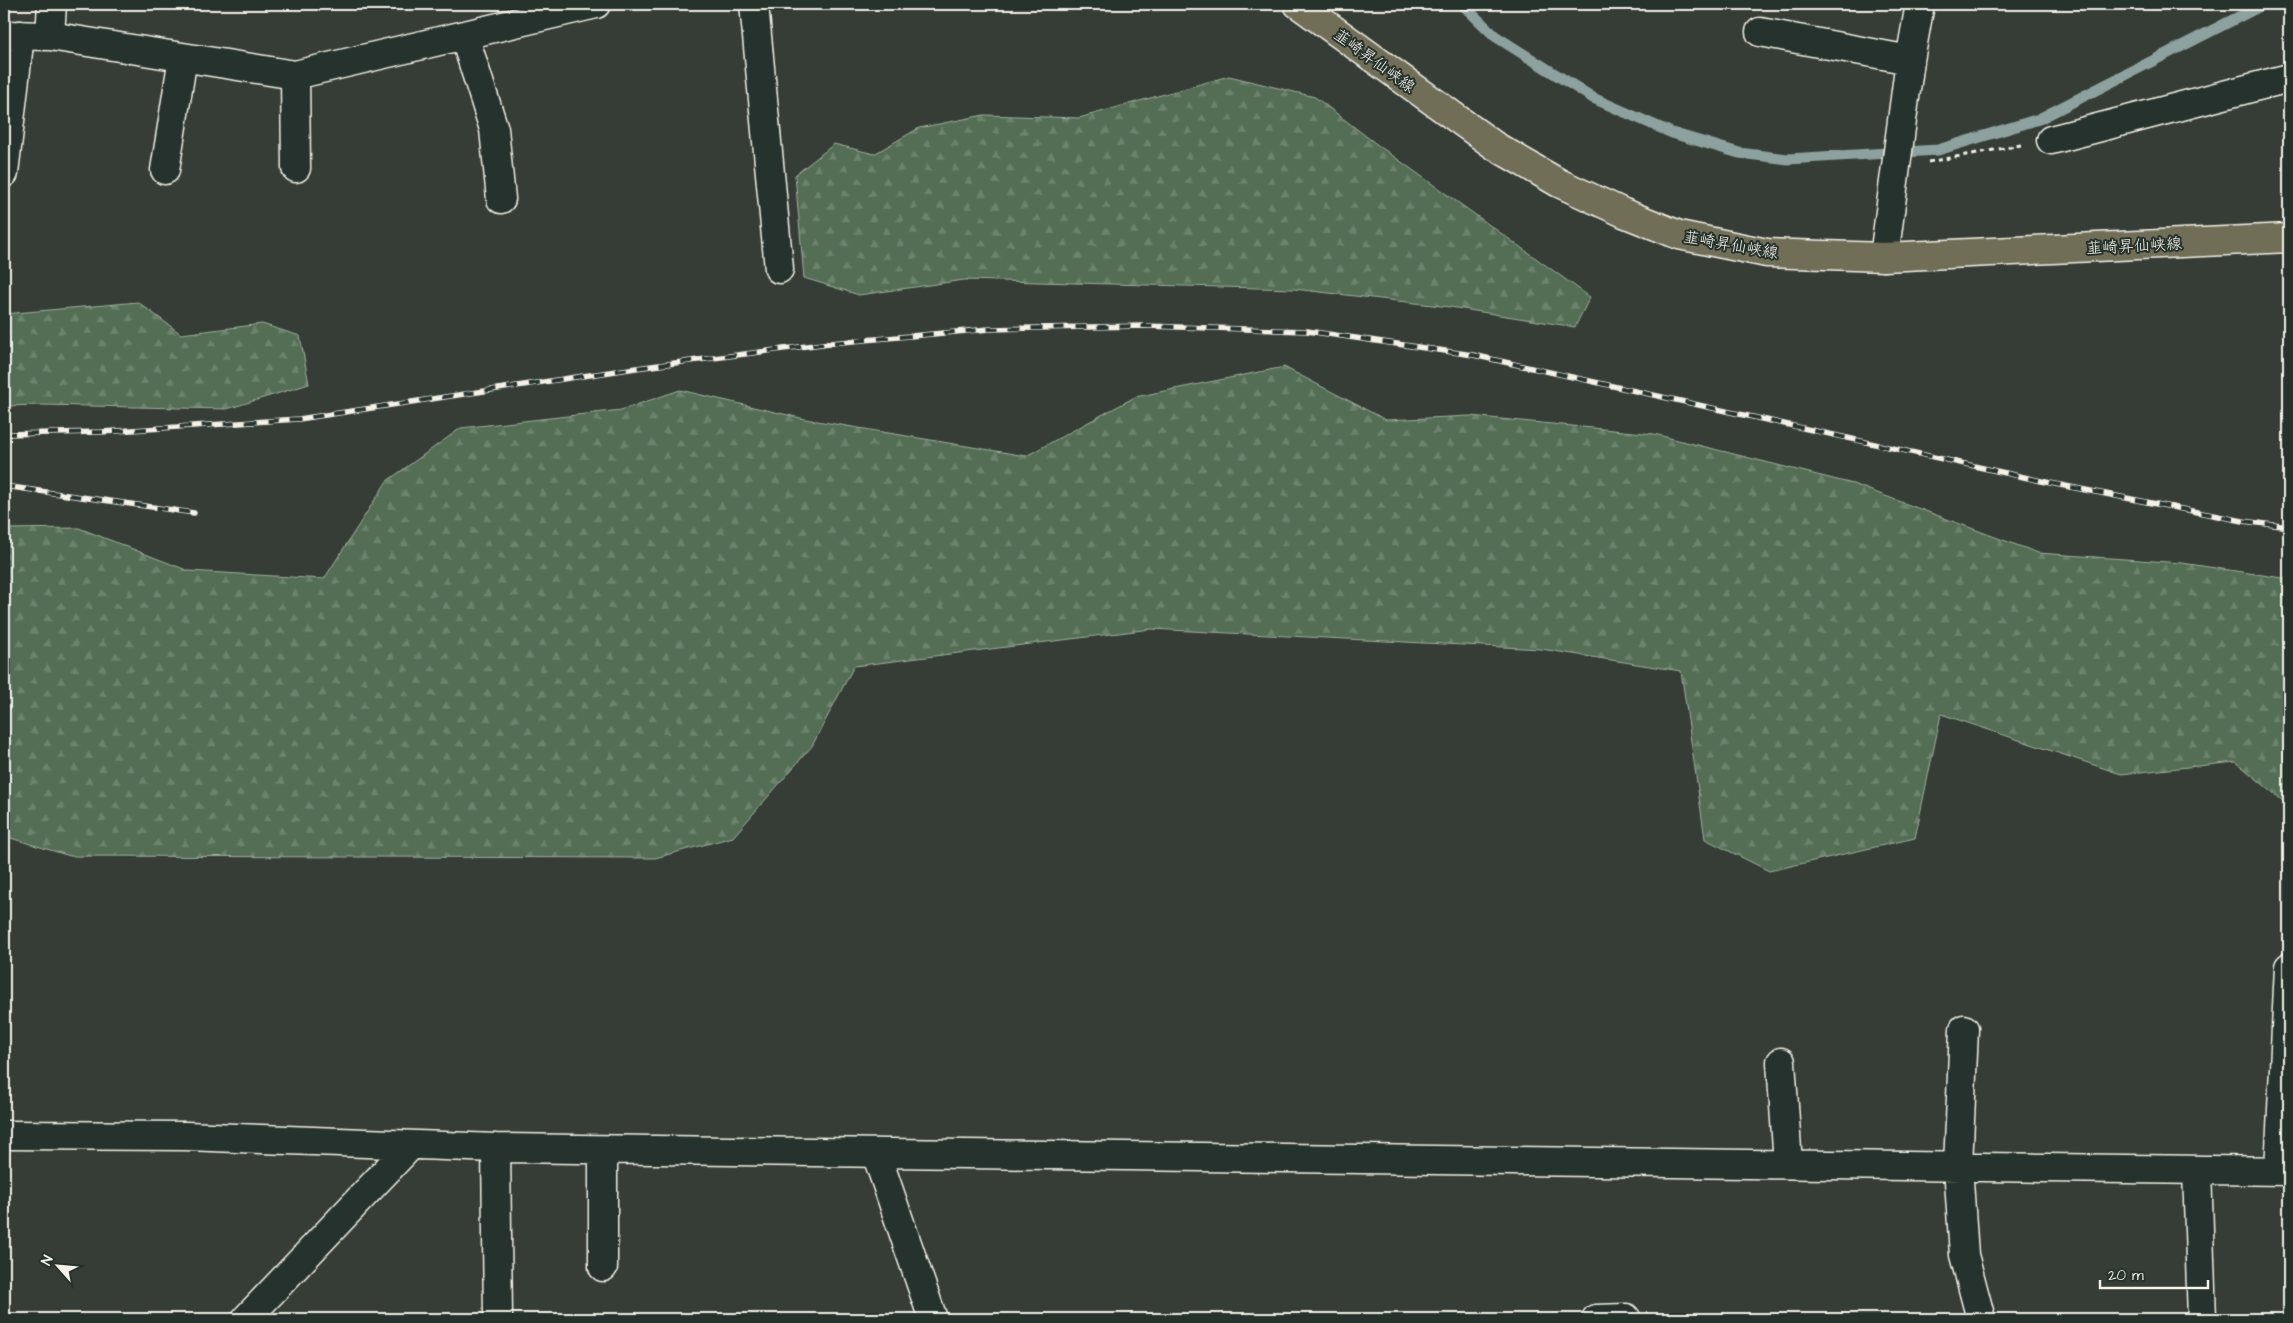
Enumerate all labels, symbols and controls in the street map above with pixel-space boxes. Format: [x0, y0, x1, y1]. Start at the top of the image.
street label: 韮崎昇仙峡線 [1329, 24, 1420, 98]
street label: 韮崎昇仙峡線 [1682, 226, 1780, 264]
street label: 韮崎昇仙峡線 [2086, 233, 2183, 259]
north arrow [32, 1240, 82, 1290]
text: N [36, 1252, 58, 1269]
scale bar [2100, 1258, 2208, 1290]
text: 20 m [2108, 1265, 2144, 1286]

